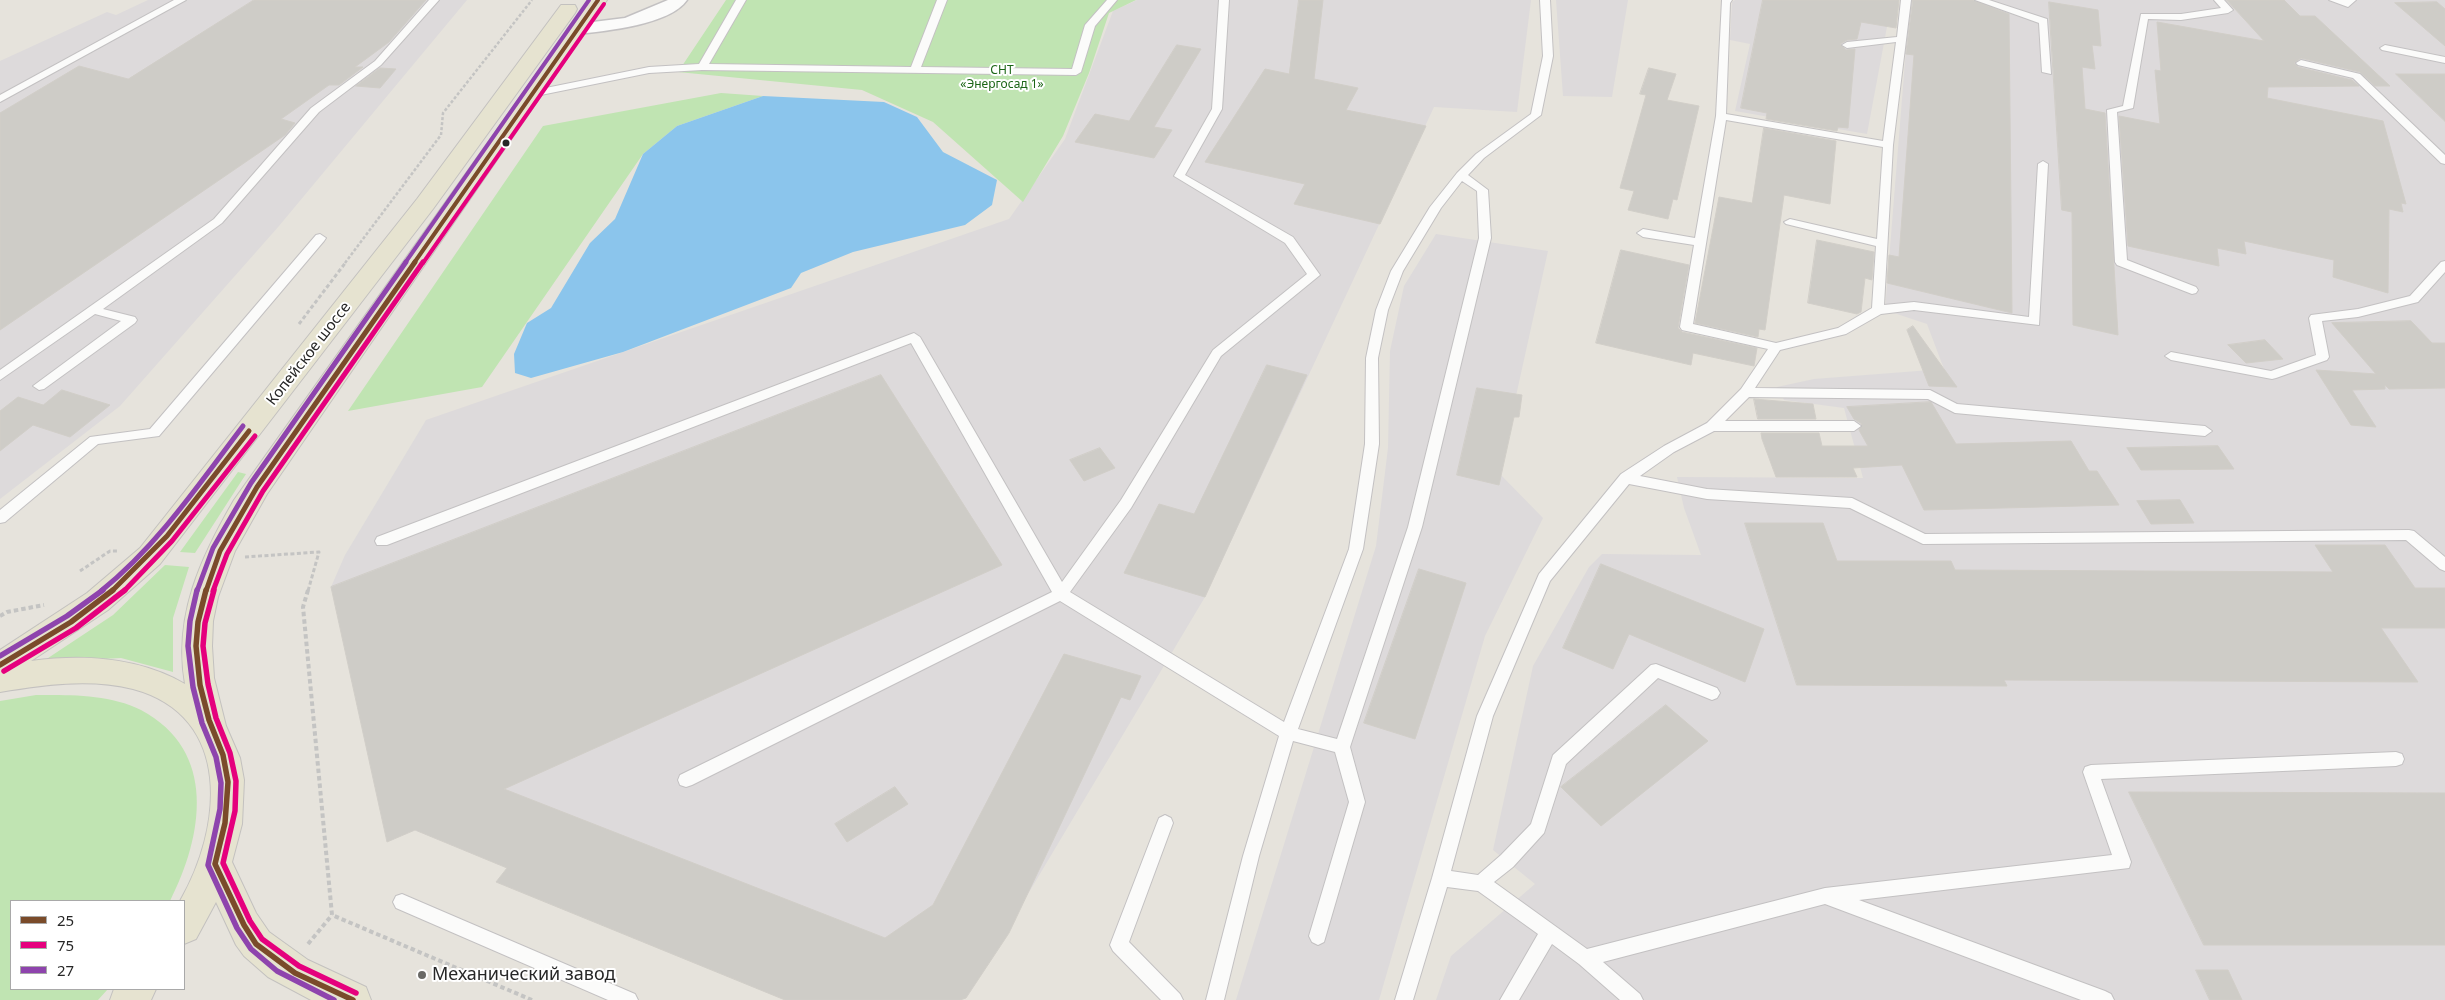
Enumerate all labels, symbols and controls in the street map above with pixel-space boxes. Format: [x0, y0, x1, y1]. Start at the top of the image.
park label: СНТ «Энергосад 1» [960, 64, 1044, 92]
unlabelled marker [501, 138, 511, 148]
street label: Копейское шоссе [263, 299, 355, 409]
legend [10, 900, 185, 990]
text: 25 [57, 910, 74, 930]
text: 75 [57, 935, 74, 955]
text: 27 [57, 960, 74, 980]
place label: Механический завод [432, 964, 615, 986]
marker: Механический завод [416, 969, 428, 981]

